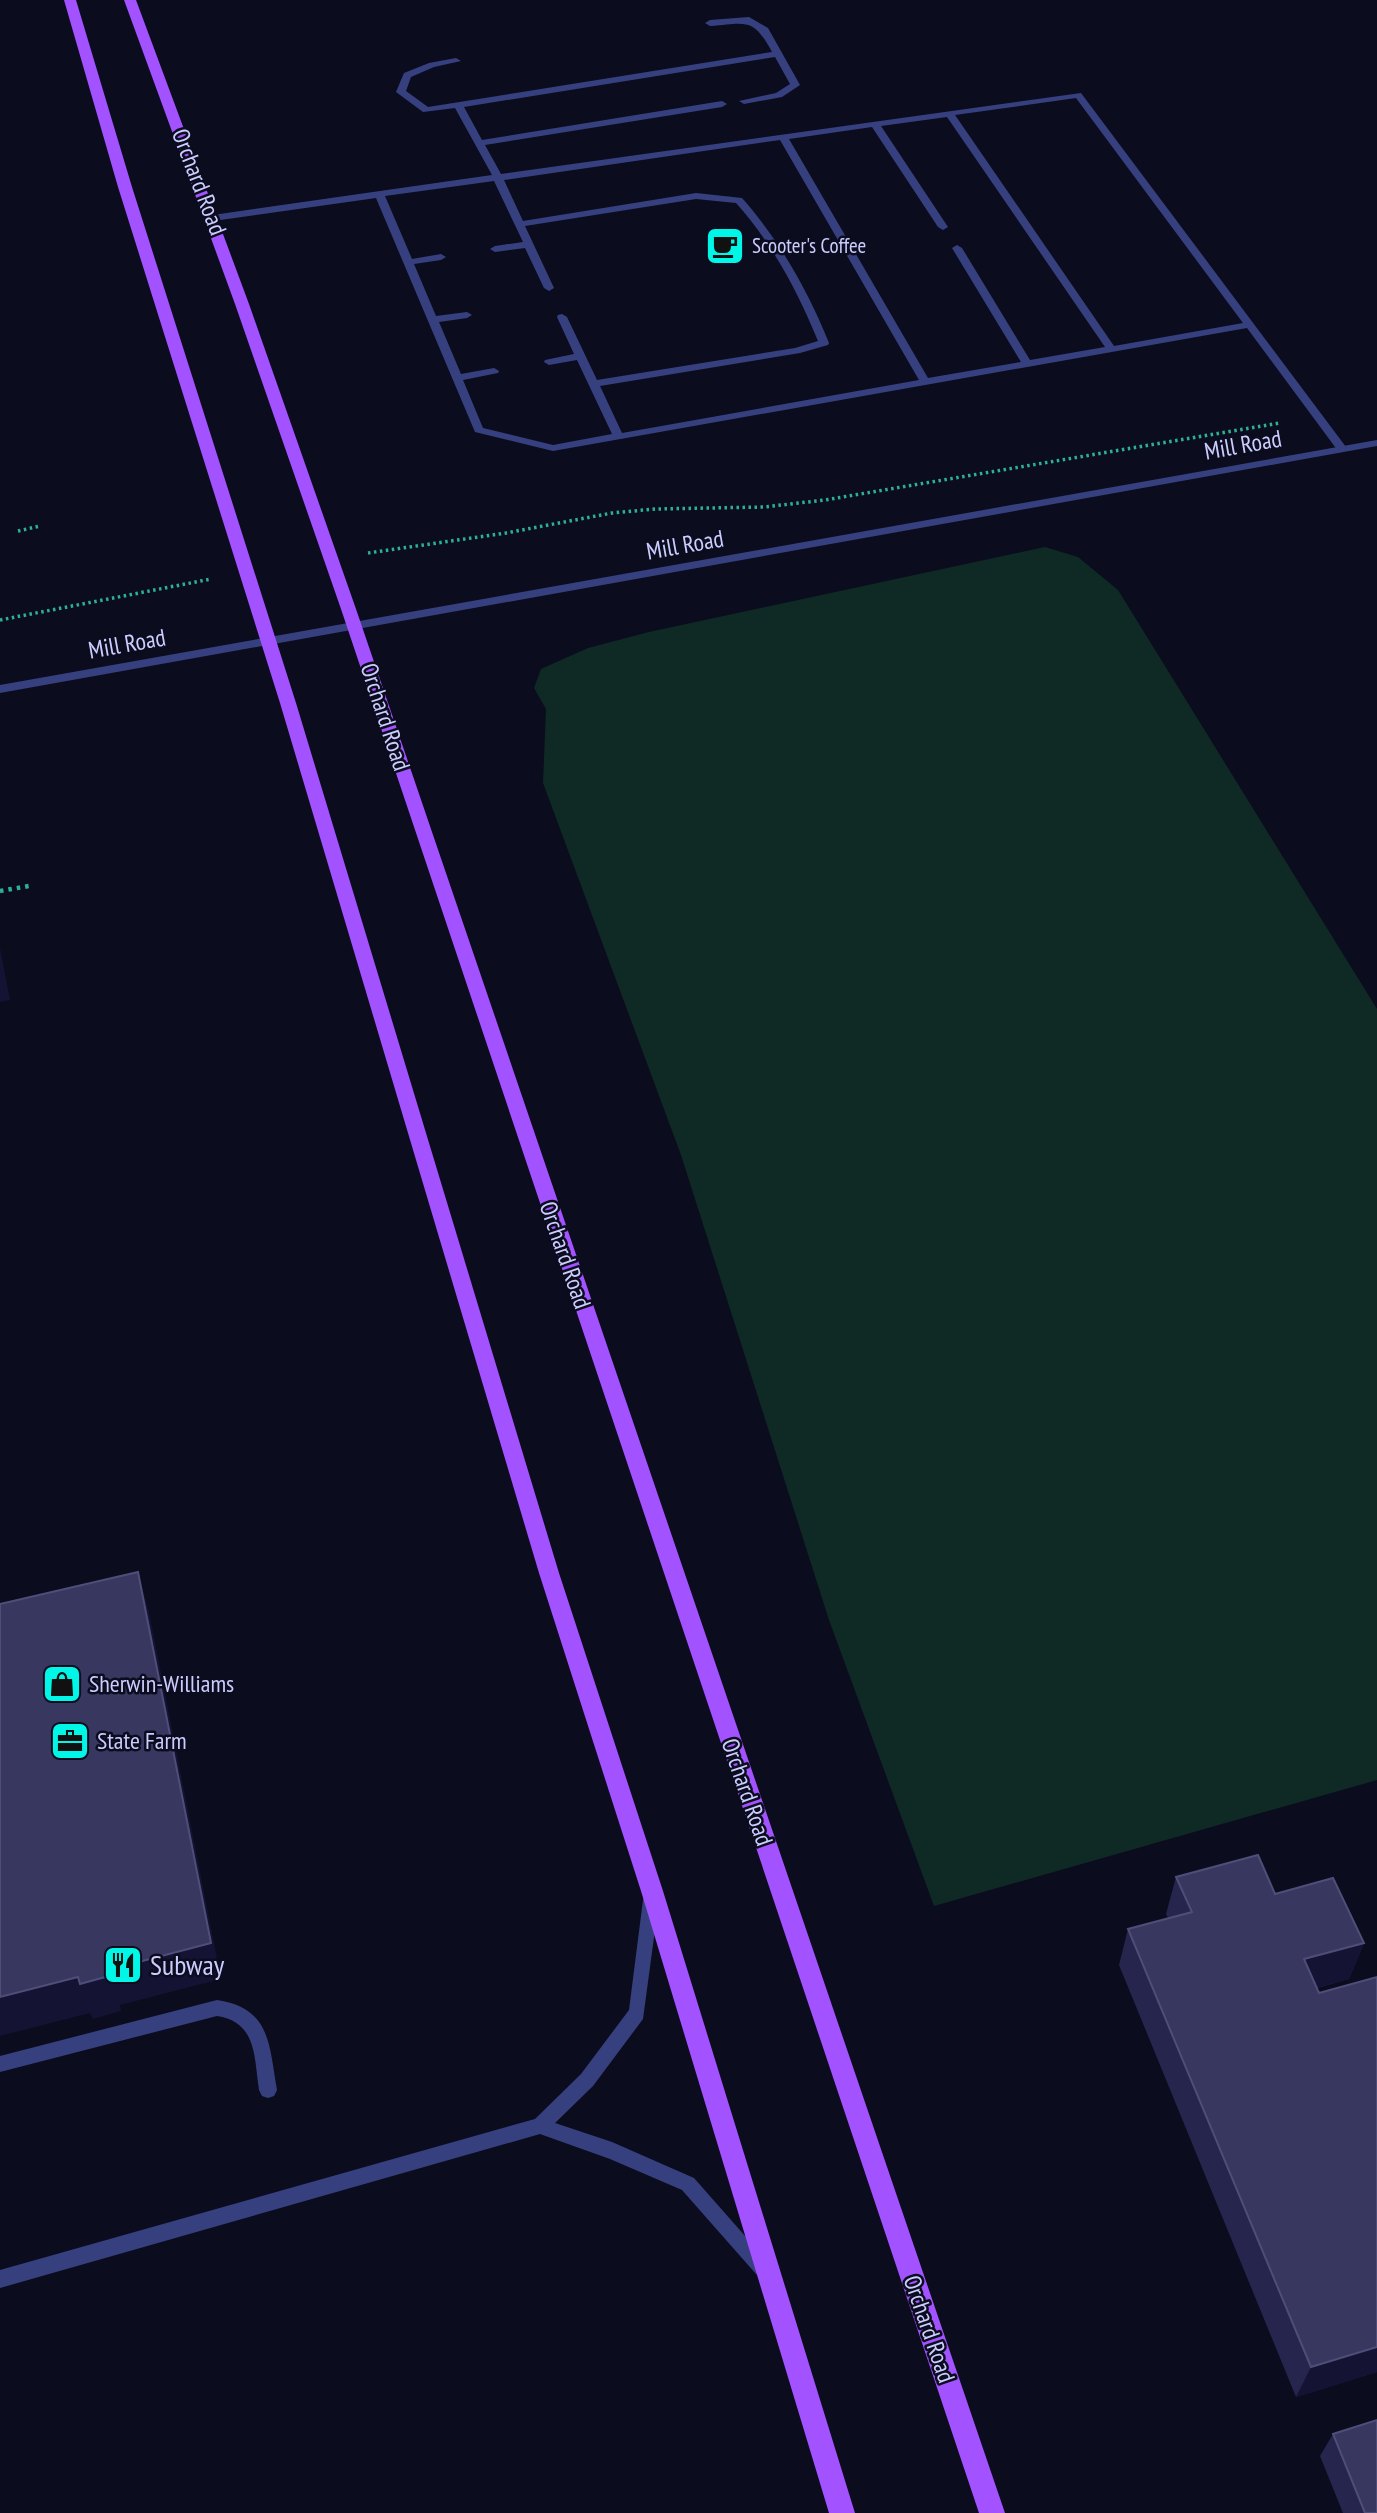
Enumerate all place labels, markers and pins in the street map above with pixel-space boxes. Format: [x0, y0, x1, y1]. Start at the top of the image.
cafe icon: Scooter's Coffee [704, 225, 746, 267]
place label: Scooter's Coffee [752, 232, 866, 259]
shop icon: Sherwin-Williams [41, 1663, 83, 1705]
place label: Sherwin-Williams [89, 1668, 234, 1699]
office icon: State Farm [49, 1720, 91, 1762]
place label: State Farm [97, 1725, 187, 1756]
restaurant icon: Subway [102, 1944, 144, 1986]
place label: Subway [150, 1946, 225, 1983]

